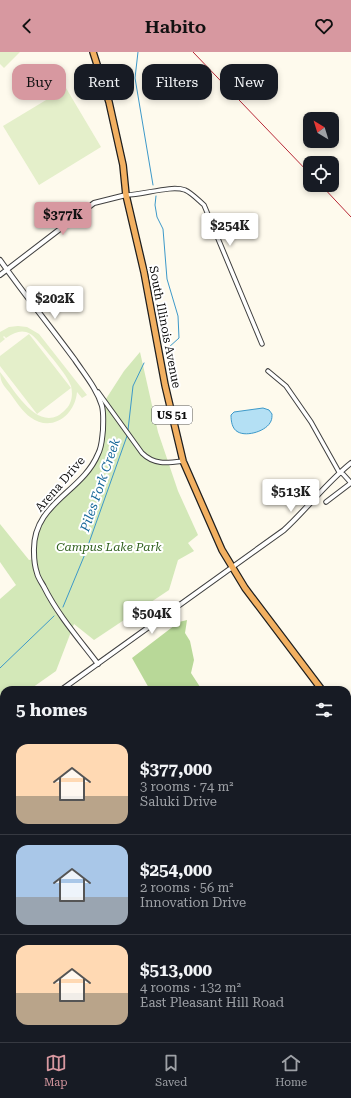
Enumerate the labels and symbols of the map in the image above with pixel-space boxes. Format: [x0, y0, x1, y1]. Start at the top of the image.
north arrow [303, 112, 339, 148]
pin: $377K [35, 202, 91, 236]
pin: $254K [202, 213, 258, 247]
street label: South Illinois Avenue [146, 265, 184, 390]
pin: $202K [27, 286, 83, 320]
road number: US 51 [152, 406, 192, 424]
water label: Piles Fork Creek [77, 436, 123, 534]
street label: Arena Drive [32, 453, 88, 514]
pin: $513K [263, 479, 319, 513]
park label: Campus Lake Park [56, 540, 162, 554]
pin: $504K [124, 601, 180, 635]

